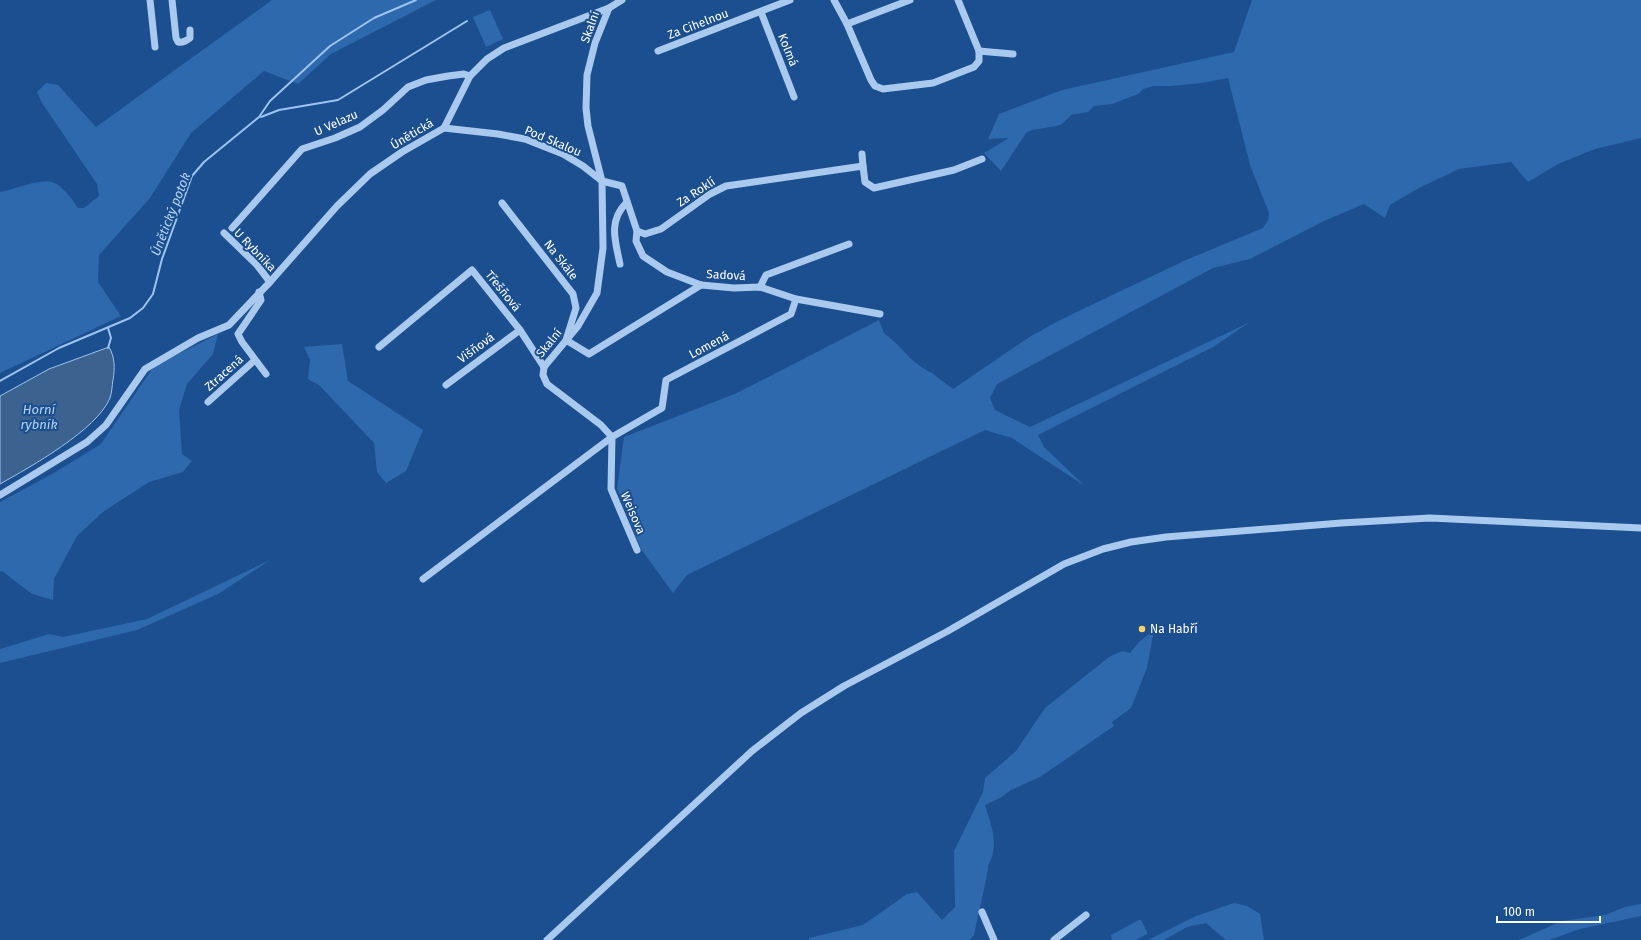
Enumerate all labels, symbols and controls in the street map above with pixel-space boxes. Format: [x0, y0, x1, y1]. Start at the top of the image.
street label: Za Cihelnou [666, 6, 730, 42]
street label: Skalní [578, 9, 602, 45]
street label: Kolmá [775, 31, 801, 69]
street label: U Velazu [312, 107, 360, 139]
street label: Únětická [388, 115, 436, 152]
street label: Pod Skalou [522, 123, 584, 159]
water label: Únětický potok [148, 170, 193, 258]
street label: Za Roklí [674, 174, 718, 210]
street label: U Rybníka [231, 226, 279, 274]
street label: Na Skále [541, 237, 581, 283]
street label: Sadová [706, 267, 746, 283]
street label: Třešňová [482, 268, 524, 314]
street label: Skalní [533, 325, 565, 360]
street label: Lomená [687, 329, 731, 361]
street label: Višňová [455, 330, 497, 366]
street label: Ztracená [202, 352, 246, 394]
water label: Horní rybník [20, 402, 58, 432]
street label: Weisova [618, 490, 648, 536]
place label: Na Habří [1150, 622, 1198, 636]
marker: Na Habří [1137, 624, 1147, 634]
scale bar [1497, 898, 1600, 924]
text: 100 m [1503, 905, 1535, 919]

